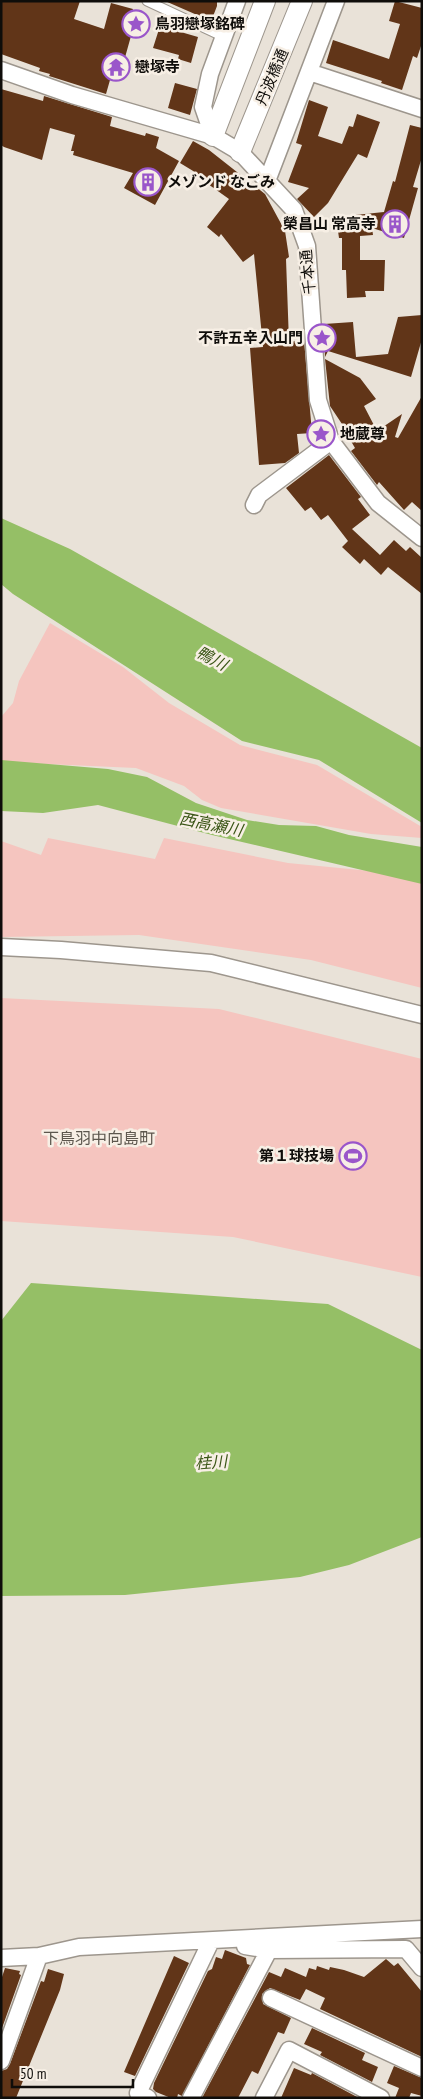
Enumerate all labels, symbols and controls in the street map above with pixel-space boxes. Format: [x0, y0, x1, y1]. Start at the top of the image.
place icon: 鳥羽戀塚銘碑 [121, 9, 151, 39]
place label: 鳥羽戀塚銘碑 [155, 14, 245, 33]
street label: 丹波橋通 [251, 45, 292, 108]
temple icon: 戀塚寺 [101, 52, 131, 82]
place label: 戀塚寺 [135, 57, 180, 76]
building icon: メゾンド なごみ [133, 167, 163, 197]
place label: メゾンド なごみ [167, 172, 275, 191]
building icon: 榮昌山 常高寺 [380, 209, 410, 239]
place label: 榮昌山 常高寺 [283, 214, 376, 233]
street label: 千本通 [296, 249, 319, 295]
place icon: 不許五辛入山門 [307, 323, 337, 353]
place label: 不許五辛入山門 [198, 328, 303, 347]
place icon: 地蔵尊 [306, 419, 336, 449]
place label: 地蔵尊 [340, 424, 385, 443]
water label: 鴨川 [193, 642, 233, 675]
water label: 西高瀬川 [178, 808, 246, 840]
district label: 下鳥羽中向島町 [43, 1128, 155, 1148]
sports icon: 第１球技場 [338, 1141, 368, 1171]
place label: 第１球技場 [259, 1146, 334, 1165]
water label: 桂川 [194, 1451, 230, 1473]
scale bar [12, 2056, 134, 2088]
text: 50 m [20, 2064, 46, 2083]

